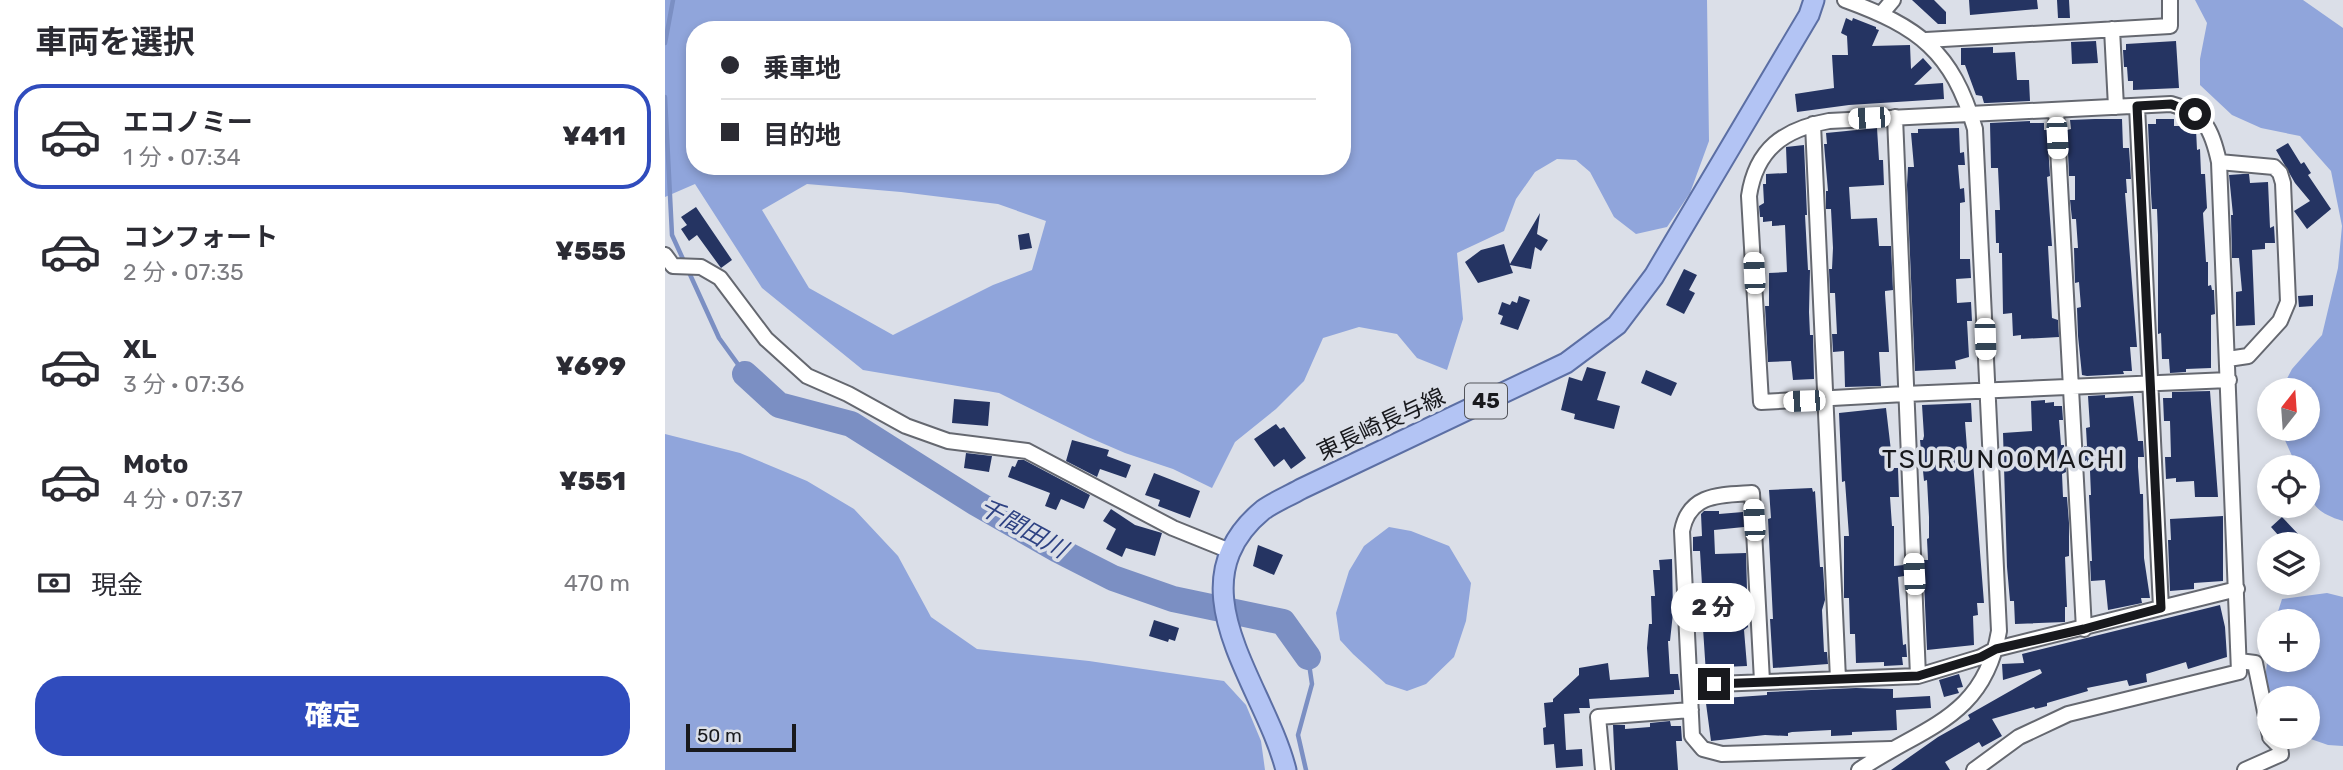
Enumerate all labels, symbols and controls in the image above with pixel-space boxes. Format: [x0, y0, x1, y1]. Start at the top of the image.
text: 車両を選択 [35, 23, 195, 61]
text: 乗車地 [763, 53, 841, 84]
route start [2179, 98, 2211, 130]
icon: car [39, 105, 102, 168]
car [1848, 106, 1891, 130]
text: エコノミー [123, 107, 253, 138]
car [2046, 116, 2069, 160]
text: 目的地 [763, 120, 841, 151]
text: ¥411 [562, 121, 626, 152]
text: 1 分 · 07:34 [123, 143, 241, 171]
icon: car [39, 220, 102, 283]
text: コンフォート [123, 222, 278, 253]
text: ¥555 [555, 236, 626, 267]
car [1743, 251, 1766, 295]
text: 2 分 · 07:35 [123, 258, 244, 286]
car [1974, 318, 1997, 360]
text: XL [123, 334, 156, 365]
icon: car [39, 335, 102, 398]
text: ¥699 [555, 351, 626, 382]
text: 3 分 · 07:36 [123, 370, 244, 398]
north arrow [2257, 378, 2321, 441]
map controls [2257, 378, 2320, 749]
street label: 東長崎長与線 [1313, 382, 1449, 466]
road number: 45 [1465, 384, 1507, 418]
car [1783, 390, 1826, 412]
district label: TSURUNOOMACHI [1882, 444, 2126, 475]
text: Moto [123, 449, 188, 480]
icon: car [39, 450, 102, 513]
button: locate [2257, 455, 2320, 518]
text: ¥551 [559, 466, 626, 497]
text: 4 分 · 07:37 [123, 485, 243, 513]
water label: 千間田川 [974, 492, 1074, 565]
car [1743, 498, 1766, 542]
button: layers [2257, 532, 2320, 595]
car [1903, 552, 1926, 596]
icon: cash [35, 564, 73, 602]
text: 470 m [564, 569, 630, 597]
text: 現金 [91, 570, 143, 601]
callout: 2 分 [1672, 582, 1756, 632]
text: 2 分 [1691, 593, 1735, 621]
button: + [2257, 609, 2320, 672]
route end [1698, 668, 1730, 700]
button: 確定 [35, 676, 630, 756]
button: − [2257, 686, 2320, 749]
scale bar [686, 721, 796, 753]
text: 50 m [697, 724, 742, 747]

